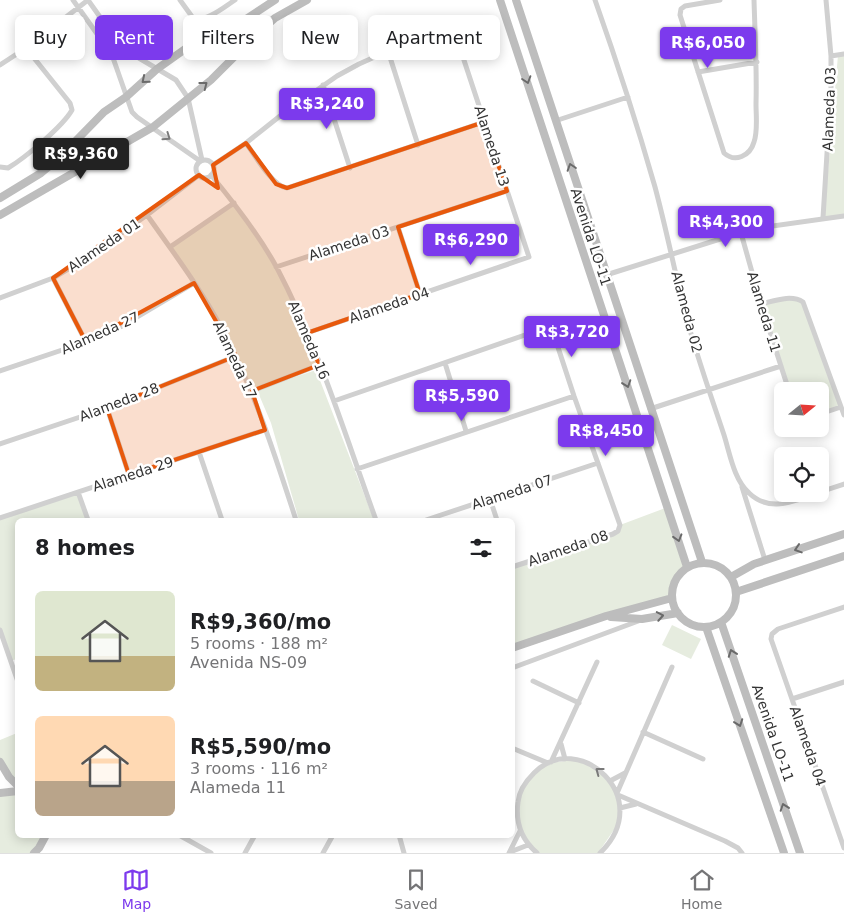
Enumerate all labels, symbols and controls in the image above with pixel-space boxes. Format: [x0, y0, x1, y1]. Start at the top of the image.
chip: Buy [15, 15, 85, 60]
chip: Rent [95, 15, 173, 60]
chip: Filters [183, 15, 273, 60]
chip: New [283, 15, 358, 60]
chip: Apartment [368, 15, 500, 60]
pin: R$6,050 [662, 27, 754, 69]
text: R$6,050 [671, 33, 745, 52]
street label: Alameda 03 [820, 67, 838, 151]
one-way arrow [142, 75, 151, 83]
one-way arrow [521, 75, 531, 83]
one-way arrow [198, 83, 207, 91]
pin: R$3,240 [281, 88, 373, 130]
text: R$3,240 [290, 94, 364, 113]
street label: Alameda 13 [471, 104, 513, 188]
one-way arrow [161, 131, 171, 140]
pin: R$9,360 [35, 138, 127, 180]
text: R$9,360 [44, 144, 118, 163]
one-way arrow [566, 164, 576, 172]
street label: Avenida LO-11 [568, 186, 614, 288]
pin: R$4,300 [680, 206, 772, 248]
text: R$4,300 [689, 212, 763, 231]
street label: Alameda 01 [65, 215, 143, 275]
street label: Alameda 03 [307, 222, 391, 264]
pin: R$6,290 [425, 224, 517, 266]
text: R$6,290 [434, 230, 508, 249]
street label: Alameda 02 [668, 269, 706, 355]
street label: Alameda 11 [744, 269, 784, 355]
street label: Alameda 04 [347, 284, 431, 326]
street label: Alameda 16 [285, 298, 333, 382]
street label: Alameda 27 [58, 309, 142, 357]
pin: R$3,720 [526, 316, 618, 358]
street label: Alameda 17 [210, 319, 260, 401]
text: R$3,720 [535, 322, 609, 341]
street label: Alameda 28 [77, 379, 161, 425]
one-way arrow [621, 379, 631, 387]
pin: R$5,590 [416, 380, 508, 422]
north arrow [774, 382, 829, 438]
map controls [774, 382, 829, 502]
text: R$5,590 [425, 386, 499, 405]
pin: R$8,450 [560, 414, 652, 457]
text: R$8,450 [569, 421, 643, 440]
button: locate [774, 447, 829, 502]
street label: Alameda 29 [91, 453, 175, 495]
street label: Alameda 07 [470, 471, 554, 513]
street label: Alameda 08 [526, 527, 610, 569]
one-way arrow [672, 533, 682, 541]
icon: filters [467, 534, 495, 562]
text: 8 homes [35, 536, 135, 560]
one-way arrow [794, 543, 802, 553]
text: R$9,360/mo [190, 610, 331, 634]
icon: home [75, 611, 135, 671]
one-way arrow [655, 612, 664, 622]
text: 5 rooms · 188 m² [190, 634, 328, 653]
one-way arrow [728, 649, 738, 658]
text: Avenida NS-09 [190, 653, 307, 672]
street label: Avenida LO-11 [749, 682, 797, 784]
street label: Alameda 04 [787, 704, 829, 788]
one-way arrow [733, 718, 743, 726]
text: R$5,590/mo [190, 735, 331, 759]
icon: home [75, 736, 135, 796]
text: 3 rooms · 116 m² [190, 759, 328, 778]
one-way arrow [596, 768, 605, 776]
text: Alameda 11 [190, 778, 286, 797]
one-way arrow [780, 803, 790, 812]
tab: Map [122, 866, 151, 912]
tab: Saved [394, 866, 438, 912]
tab: Home [681, 866, 722, 912]

